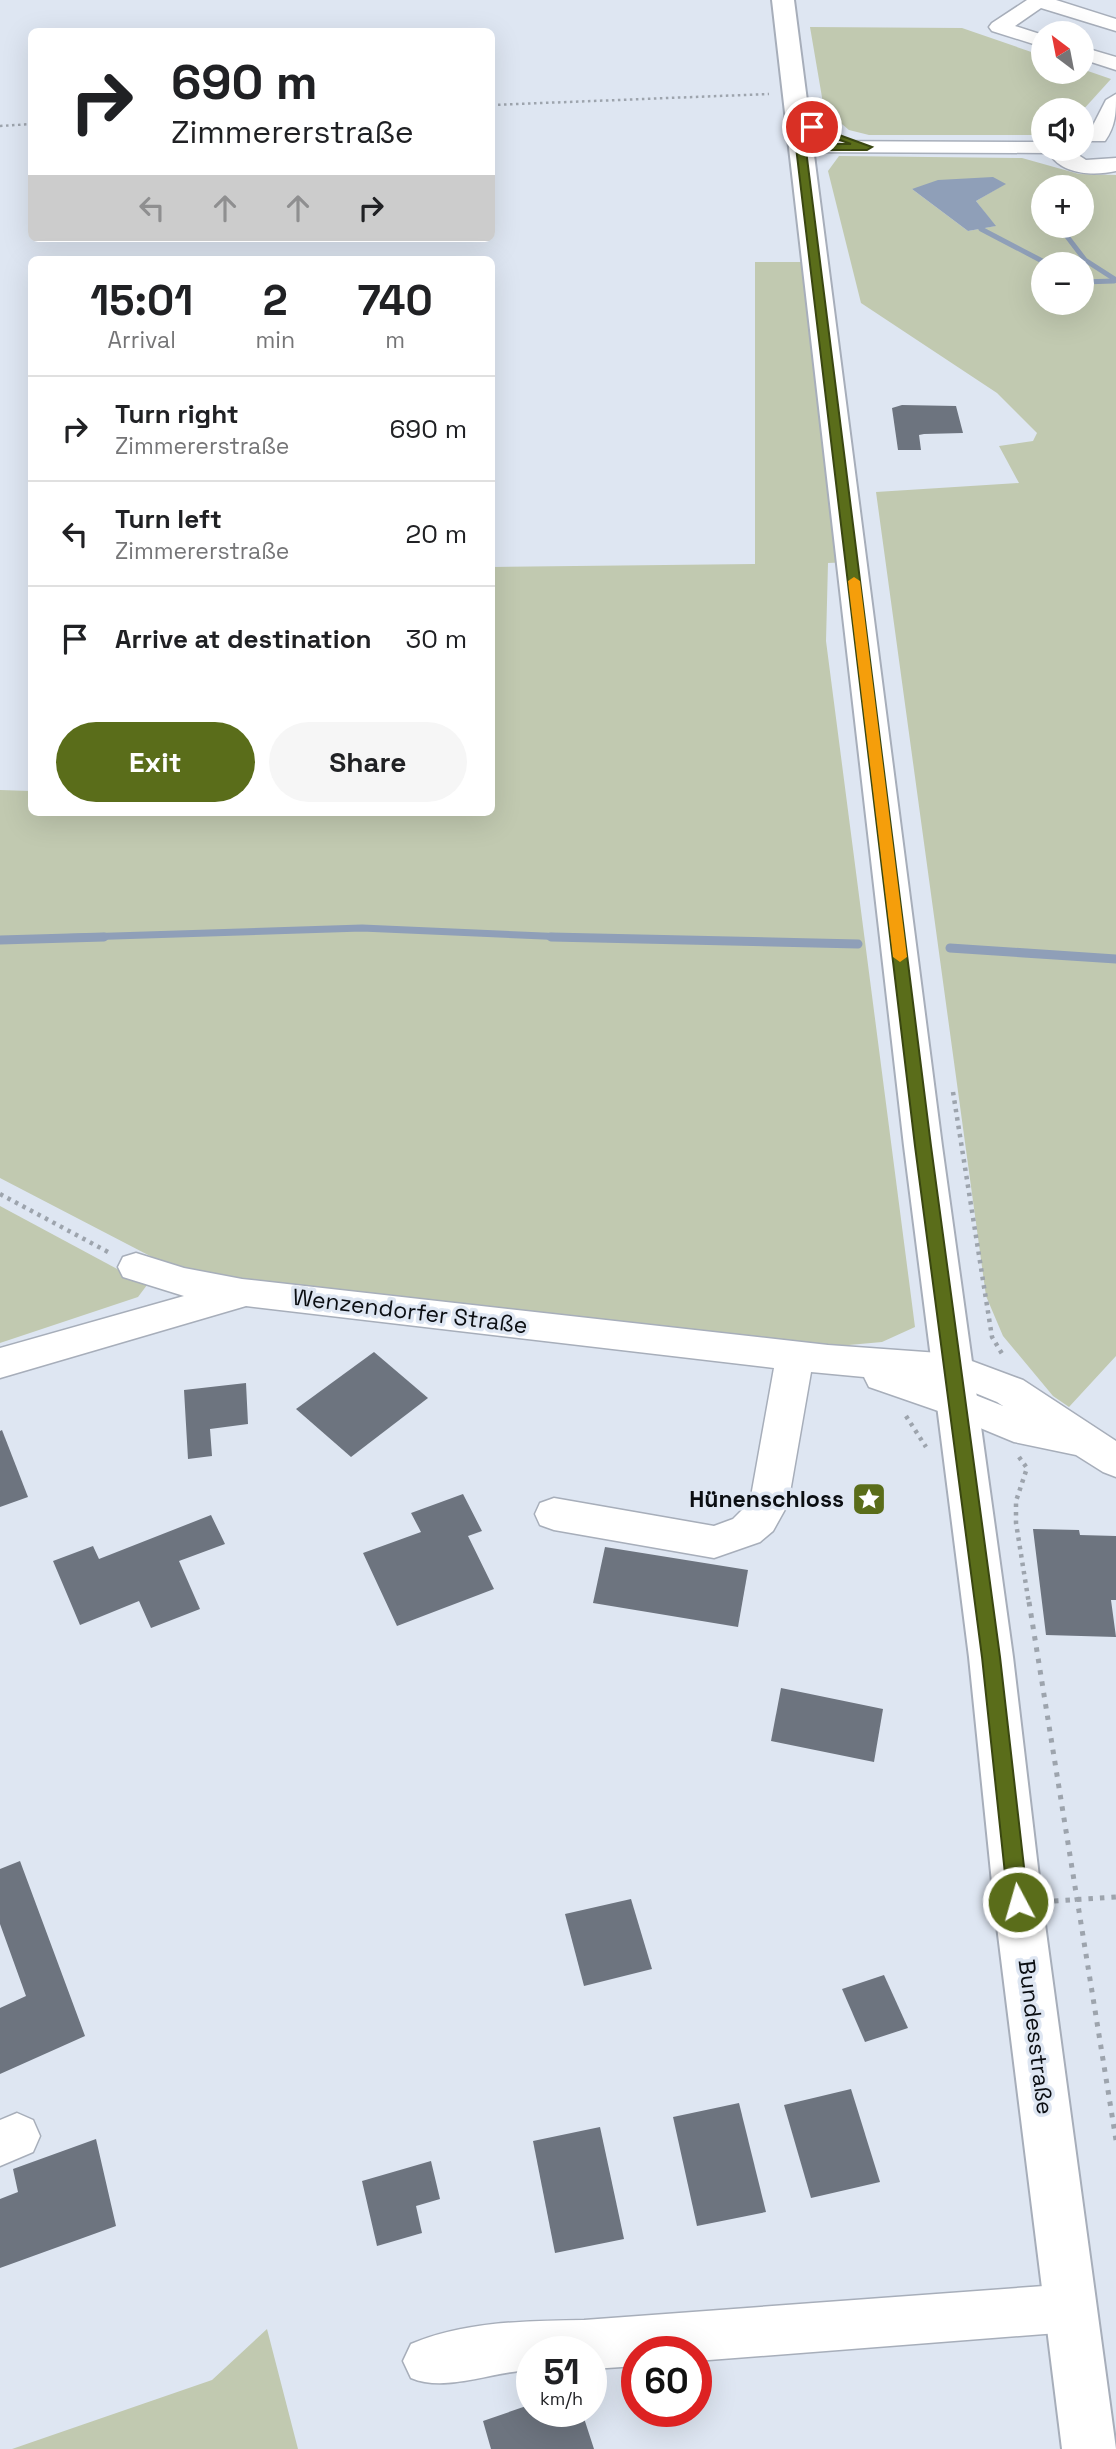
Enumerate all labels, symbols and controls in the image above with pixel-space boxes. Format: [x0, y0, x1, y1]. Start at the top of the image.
north arrow [1031, 21, 1094, 84]
map controls [1031, 21, 1094, 315]
text: 690 m [171, 51, 318, 113]
icon: right [56, 56, 147, 147]
pin [782, 97, 842, 157]
button: sound [1031, 98, 1094, 161]
icon: arrive [793, 108, 831, 146]
text: Zimmererstraße [171, 112, 414, 152]
button: + [1031, 175, 1094, 238]
icon: left [133, 189, 171, 227]
icon: ahead [206, 189, 244, 227]
icon: ahead [279, 189, 317, 227]
icon: right [352, 189, 390, 227]
button: − [1031, 252, 1094, 315]
text: 15:01 [90, 274, 193, 327]
text: 2 [263, 274, 288, 327]
text: 740 [357, 274, 433, 327]
text: Arrival [108, 325, 176, 355]
text: min [256, 325, 295, 355]
text: m [385, 325, 405, 355]
text: Turn right [115, 397, 239, 431]
icon: right [56, 410, 94, 448]
text: 690 m [389, 412, 467, 446]
text: Zimmererstraße [115, 431, 289, 461]
text: Turn left [115, 502, 222, 536]
icon: left [56, 515, 94, 553]
text: 20 m [406, 517, 467, 551]
text: Zimmererstraße [115, 536, 289, 566]
icon: arrive [56, 620, 94, 658]
text: Arrive at destination [115, 622, 372, 656]
text: 30 m [406, 622, 467, 656]
button: Exit [56, 722, 255, 802]
button: Share [269, 722, 467, 802]
street label: Wenzendorfer Straße [291, 1282, 529, 1340]
place icon: Hünenschloss [850, 1480, 888, 1518]
place label: Hünenschloss [689, 1484, 844, 1514]
position arrow [981, 1865, 1055, 1939]
street label: Bundesstraße [1012, 1958, 1060, 2116]
speed limit sign: 60 [621, 2336, 712, 2427]
text: 51 [543, 2350, 580, 2394]
text: km/h [540, 2387, 583, 2410]

